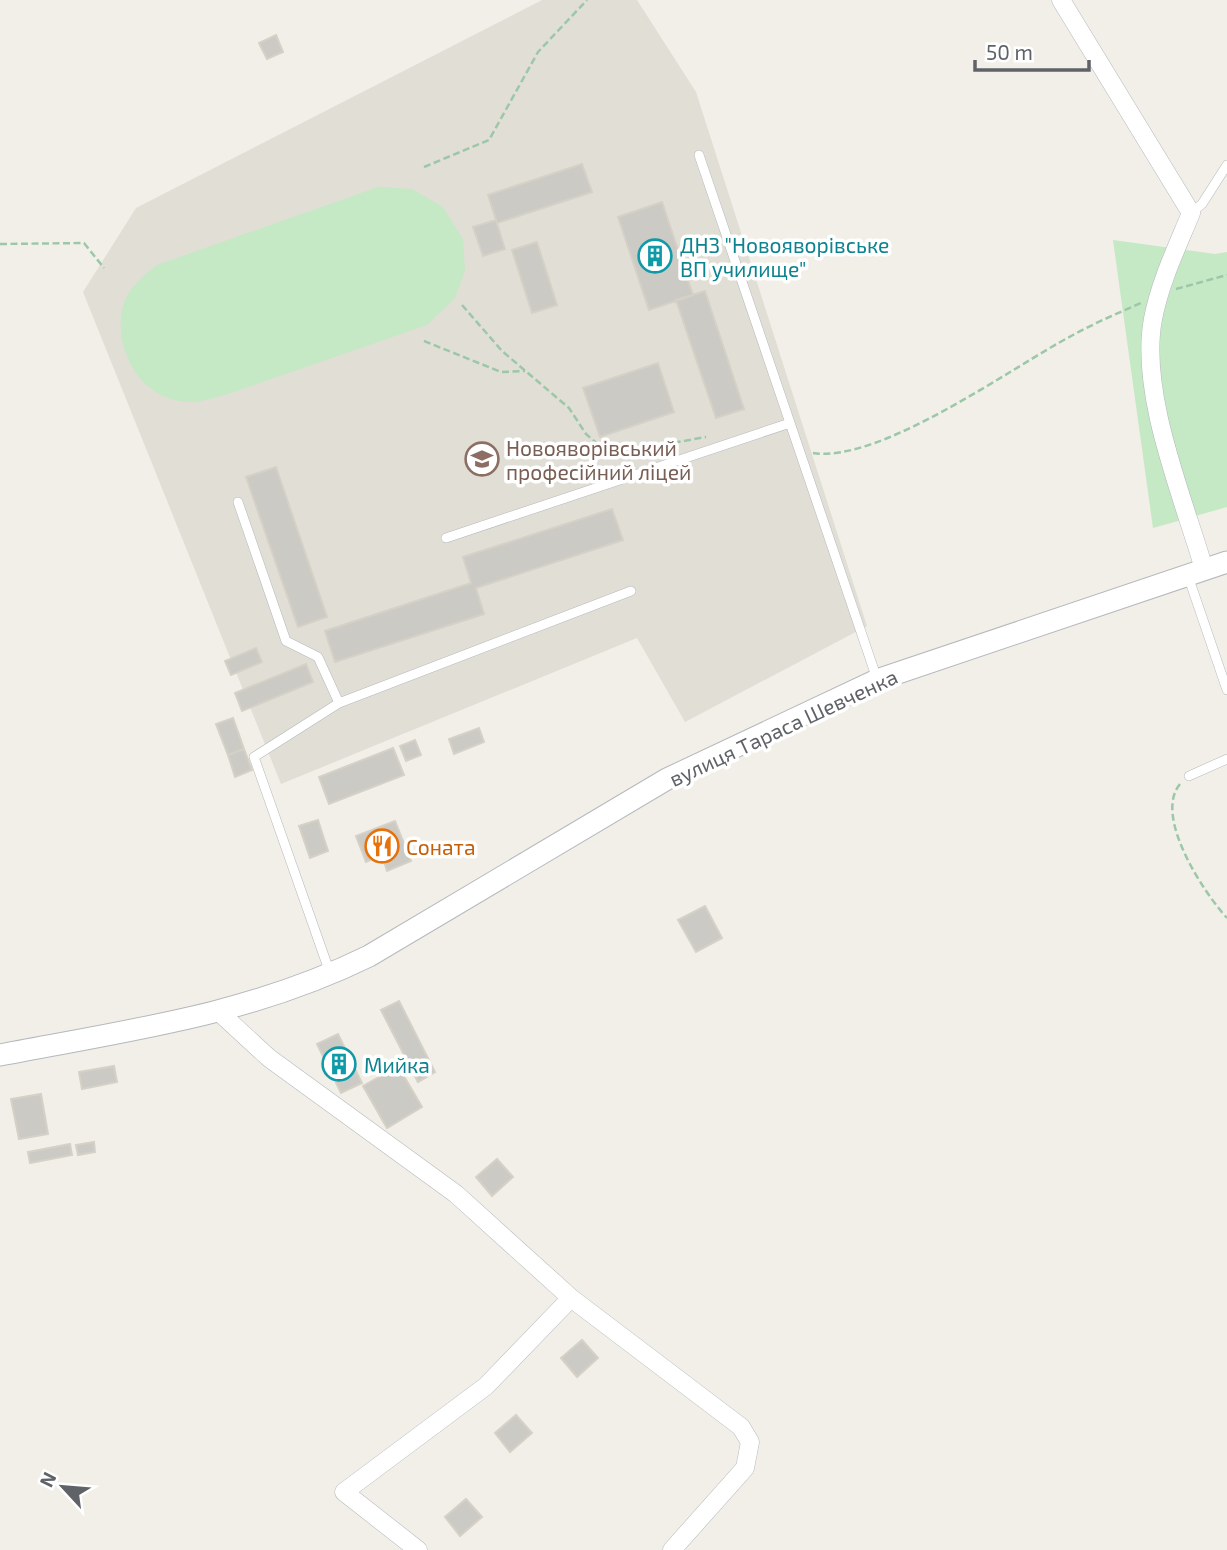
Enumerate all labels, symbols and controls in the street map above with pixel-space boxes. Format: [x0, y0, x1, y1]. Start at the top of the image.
scale bar [975, 28, 1089, 72]
text: 50 m [986, 39, 1033, 64]
place label: ДНЗ "Новояворівське ВП училище" [680, 232, 889, 282]
building icon: ДНЗ "Новояворівське ВП училище" [636, 237, 674, 275]
place label: Новояворівський професійний ліцей [506, 435, 691, 484]
school or university icon: Новояворівський професійний ліцей [463, 440, 501, 478]
street label: вулиця Тараса Шевченка [665, 663, 902, 792]
restaurant icon: Соната [363, 827, 401, 865]
place label: Соната [406, 834, 476, 859]
building icon: Мийка [320, 1045, 358, 1083]
place label: Мийка [364, 1052, 430, 1077]
north arrow [28, 1452, 98, 1522]
text: N [34, 1468, 61, 1491]

